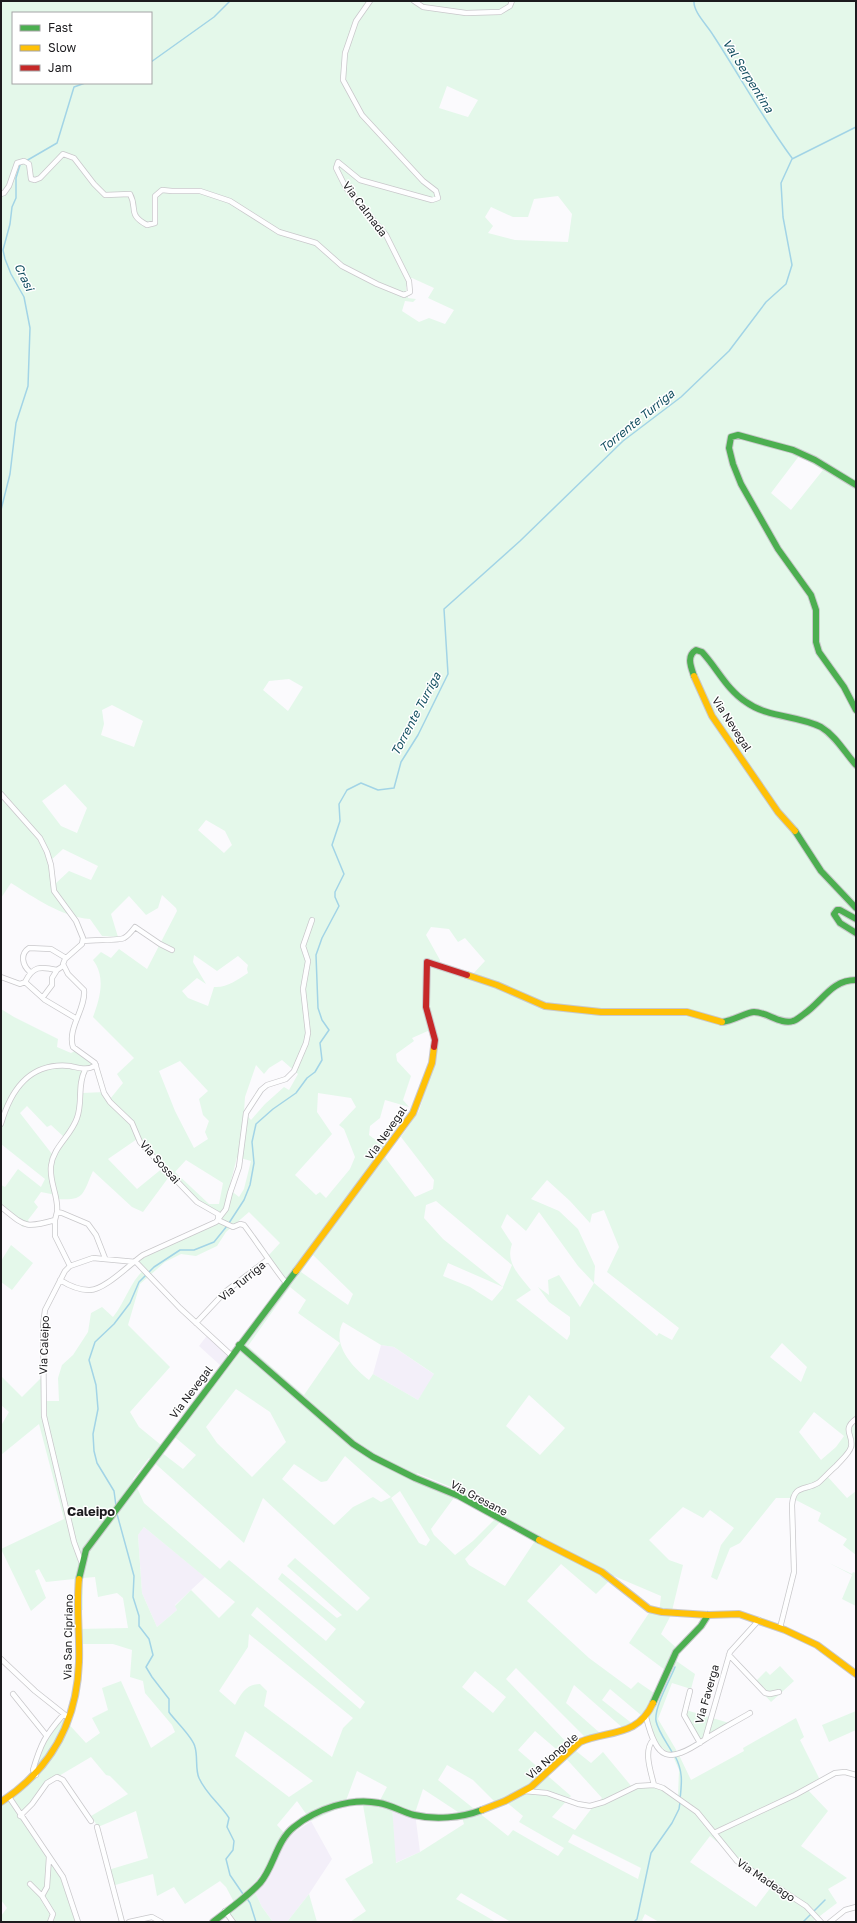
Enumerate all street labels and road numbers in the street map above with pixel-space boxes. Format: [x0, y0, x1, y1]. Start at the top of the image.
street label: Via Calmada [341, 179, 390, 239]
street label: Via Nevegal [710, 694, 755, 754]
street label: Via Nevegal [362, 1103, 409, 1162]
street label: Via Sossai [138, 1137, 183, 1186]
street label: Via Turriga [216, 1258, 268, 1303]
street label: Via Caleipo [36, 1315, 51, 1375]
street label: Via Nevegal [167, 1362, 215, 1421]
street label: Via Gresane [448, 1477, 510, 1518]
street label: Via San Cipriano [60, 1593, 75, 1680]
street label: Via Faverga [692, 1663, 721, 1725]
street label: Via Nongole [523, 1730, 580, 1782]
street label: Via Madeago [735, 1855, 798, 1904]

